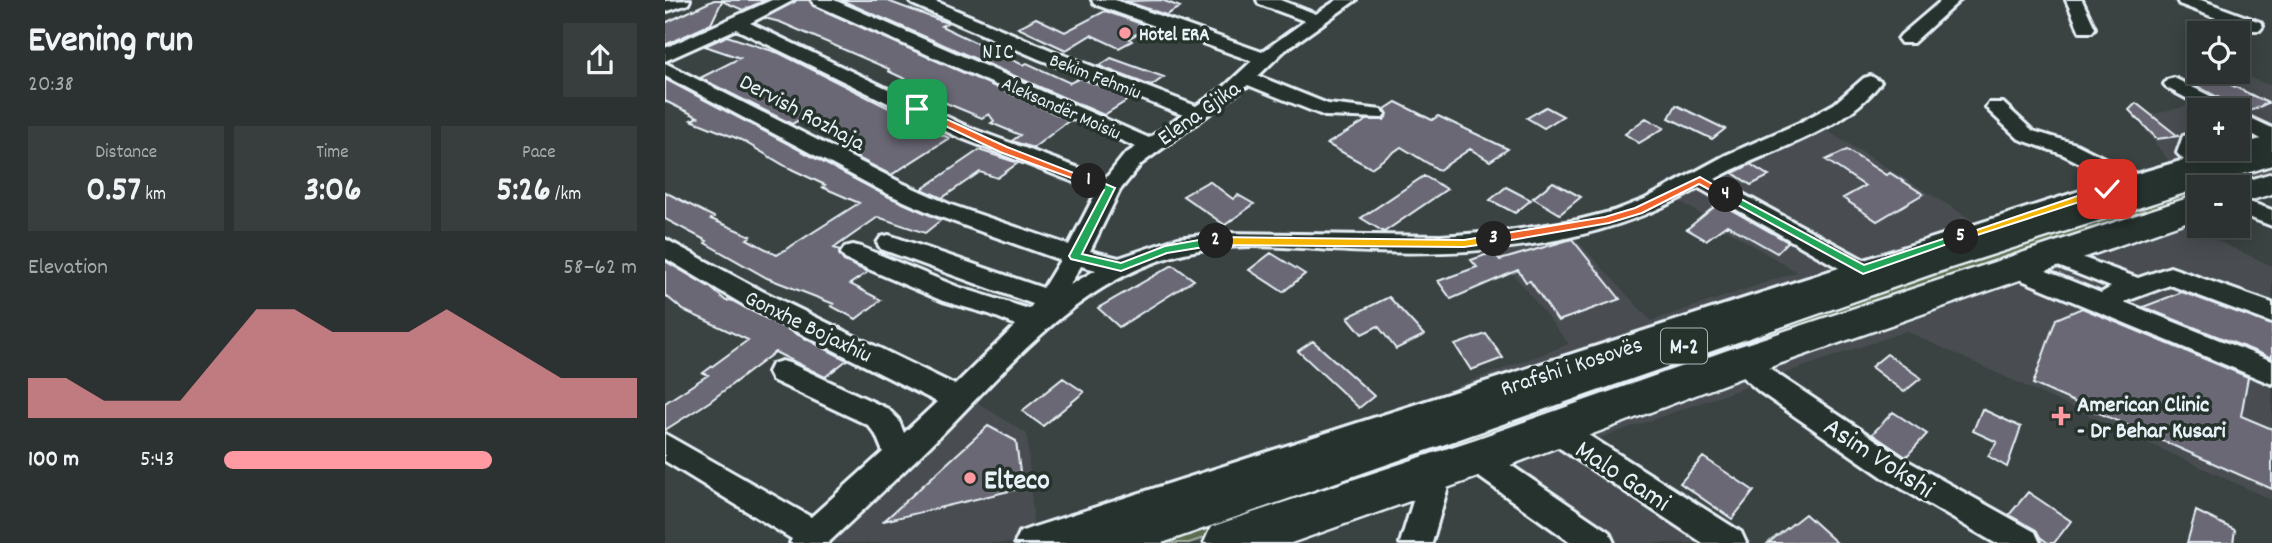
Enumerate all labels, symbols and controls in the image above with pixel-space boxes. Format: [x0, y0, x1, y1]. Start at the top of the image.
text: Evening run [28, 15, 193, 70]
map controls [2187, 21, 2250, 238]
button: locate [2187, 21, 2250, 84]
button: share [563, 23, 637, 97]
place label: Hotel ERA [1139, 23, 1210, 50]
marker: Hotel ERA [1117, 25, 1133, 41]
district label: NIC [982, 39, 1016, 69]
street label: Bekim Fehmiu [1045, 48, 1145, 108]
street label: Dervish Rozhaja [733, 67, 871, 162]
text: 20:38 [28, 69, 74, 102]
street label: Aleksandër Moisiu [997, 72, 1125, 149]
street label: Elena Gjika [1152, 73, 1249, 156]
pin [887, 79, 947, 139]
icon: arrive [898, 90, 936, 128]
button: + [2187, 98, 2250, 161]
text: Distance [95, 140, 157, 167]
text: Time [316, 140, 349, 167]
text: Pace [522, 140, 556, 167]
pin [2077, 159, 2137, 219]
pin: 1 [1071, 164, 1107, 198]
text: 0.57 [86, 167, 141, 217]
text: 3:06 [304, 167, 361, 217]
text: 5:26 [496, 167, 551, 217]
text: 1 [1086, 167, 1091, 194]
icon: check [2088, 170, 2126, 208]
button: − [2187, 175, 2250, 238]
pin: 4 [1709, 178, 1743, 212]
text: 4 [1722, 181, 1729, 208]
text: km [141, 182, 166, 209]
text: /km [551, 182, 581, 209]
pin: 5 [1943, 219, 1979, 254]
pin: 3 [1477, 222, 1511, 256]
text: 5 [1956, 223, 1965, 250]
pin: 2 [1199, 224, 1233, 258]
text: 3 [1489, 225, 1498, 252]
text: 2 [1211, 227, 1220, 254]
text: Elevation [28, 252, 108, 285]
text: 58–62 m [563, 252, 637, 285]
street label: Gonxhe Bojaxhiu [738, 283, 877, 373]
road number: M-2 [1661, 328, 1707, 364]
street label: Rrafshi i Kosovës [1497, 330, 1647, 407]
place label: American Clinic - Dr Behar Kusari [2077, 390, 2226, 449]
marker: American Clinic - Dr Behar Kusari [2051, 406, 2071, 426]
street label: Asim Vokshi [1814, 409, 1941, 511]
street label: Malo Gami [1566, 432, 1677, 524]
text: 100 m [28, 444, 79, 477]
text: 5:43 [140, 444, 174, 477]
place label: Elteco [984, 463, 1050, 503]
marker: Elteco [962, 470, 978, 486]

